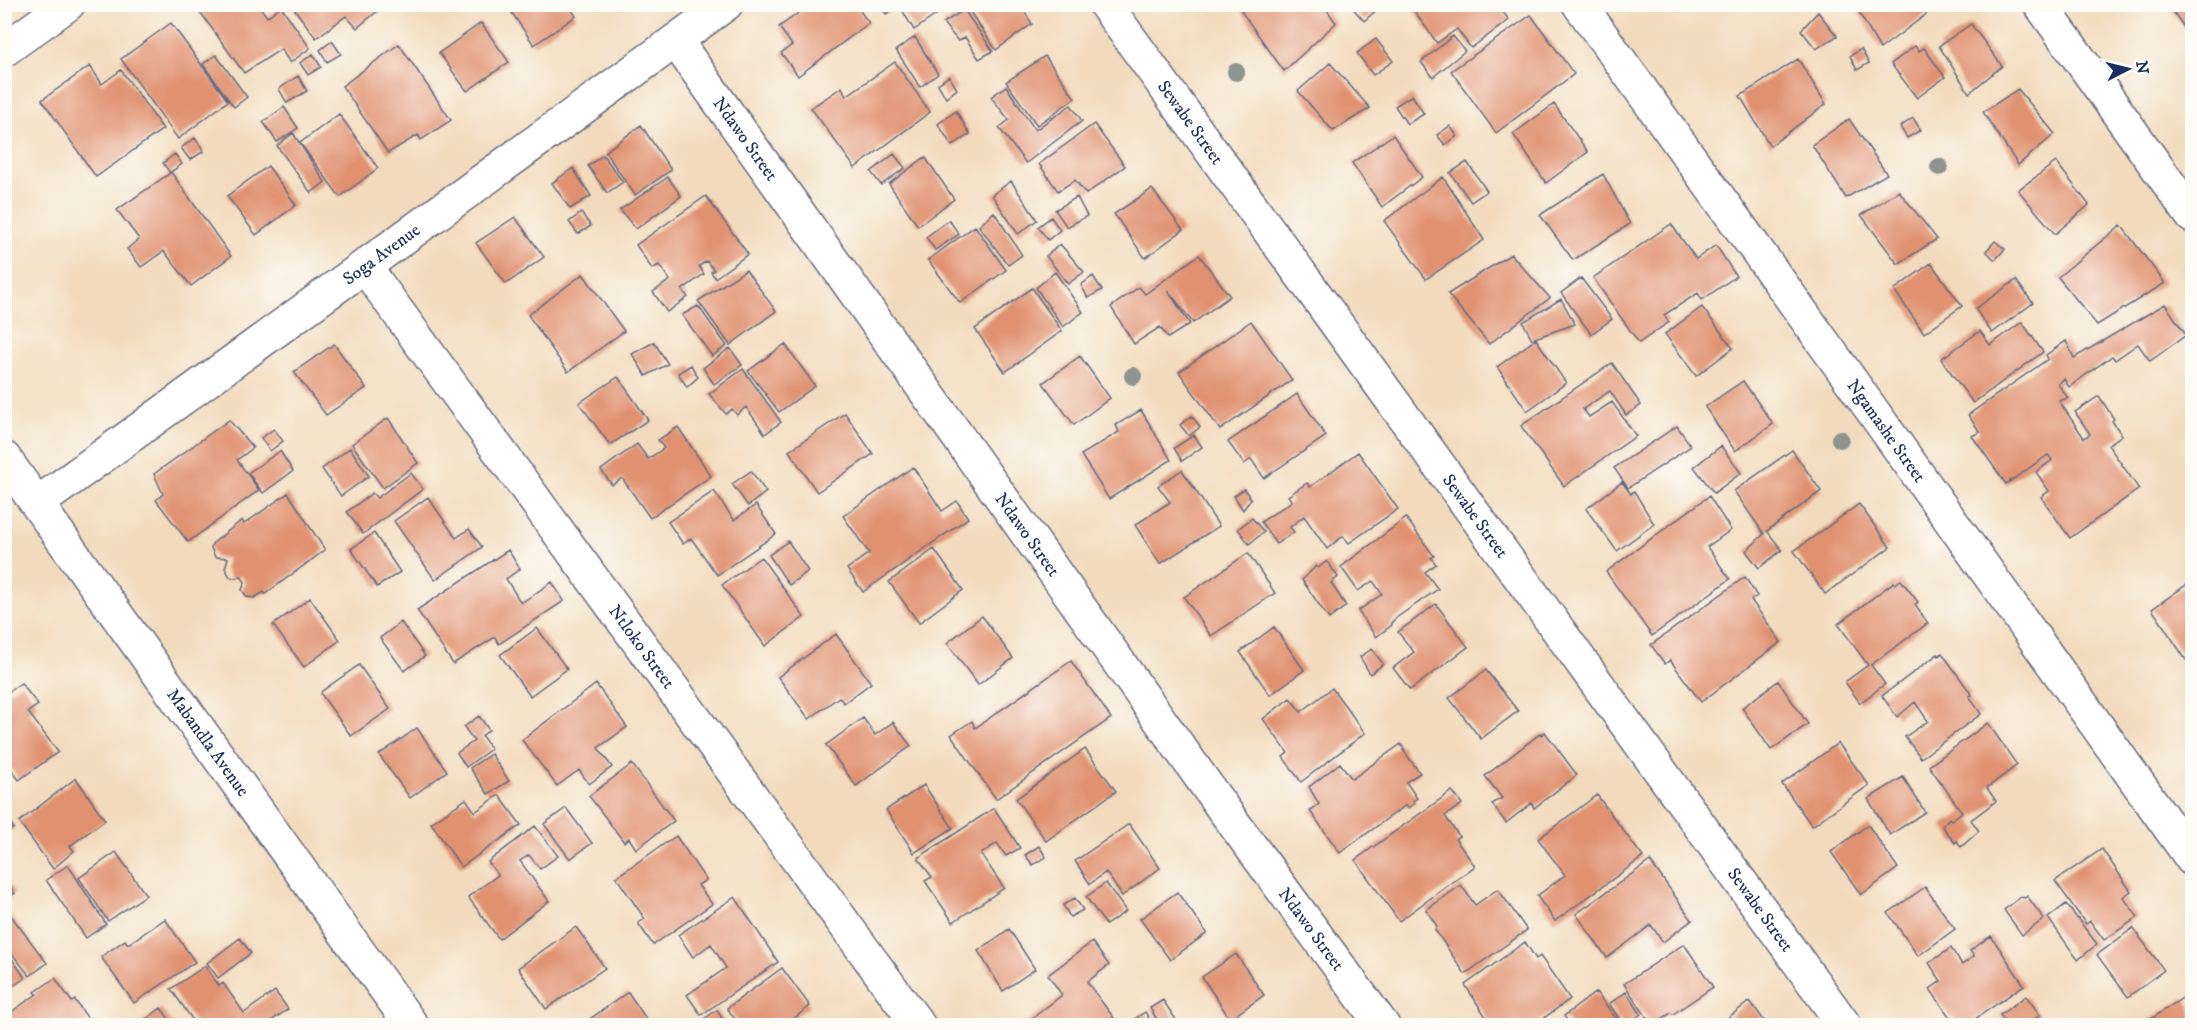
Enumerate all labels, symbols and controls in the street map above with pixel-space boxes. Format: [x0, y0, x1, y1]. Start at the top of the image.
north arrow [2098, 39, 2158, 99]
text: N [2131, 60, 2153, 75]
street label: Sewabe Street [1152, 77, 1228, 169]
street label: Ndawo Street [708, 93, 782, 186]
street label: Soga Avenue [339, 219, 425, 290]
street label: Ngamashe Street [1842, 375, 1930, 487]
street label: Sewabe Street [1437, 470, 1513, 563]
street label: Ndawo Street [990, 489, 1064, 581]
street label: Ntloko Street [603, 601, 679, 694]
street label: Mabandla Avenue [161, 685, 253, 801]
street label: Sewabe Street [1722, 864, 1798, 957]
street label: Ndawo Street [1273, 884, 1349, 976]

